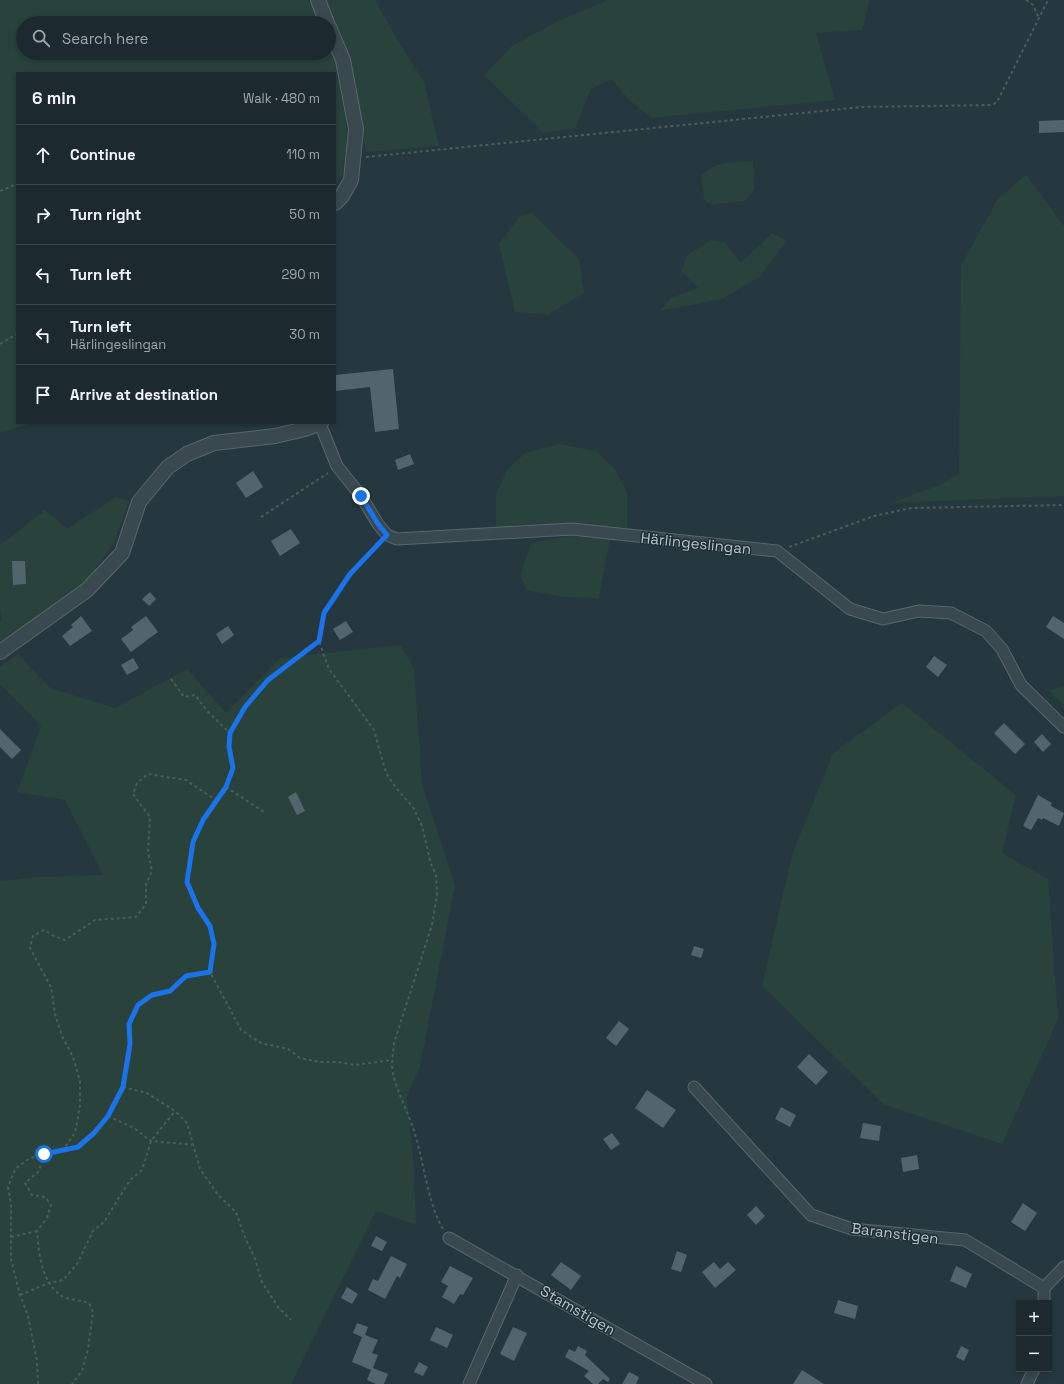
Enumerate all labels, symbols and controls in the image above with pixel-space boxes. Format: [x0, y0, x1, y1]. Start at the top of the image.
search box [16, 16, 336, 60]
icon: search [30, 27, 52, 49]
text: Search here [62, 29, 148, 48]
text: 6 min [32, 87, 76, 109]
text: Walk · 480 m [243, 90, 320, 107]
icon: ahead [32, 144, 54, 166]
text: Continue [70, 145, 136, 164]
text: 110 m [286, 146, 320, 163]
icon: right [32, 204, 54, 226]
text: Turn right [70, 205, 141, 224]
text: 50 m [289, 206, 320, 223]
icon: left [32, 264, 54, 286]
text: Turn left [70, 265, 132, 284]
text: 290 m [281, 266, 320, 283]
text: Turn left [70, 317, 132, 336]
icon: left [32, 324, 54, 346]
text: 30 m [289, 326, 320, 343]
text: Härlingeslingan [70, 336, 166, 353]
icon: arrive [32, 384, 54, 406]
text: Arrive at destination [70, 385, 218, 404]
route end [352, 487, 370, 505]
street label: Härlingeslingan [640, 528, 752, 558]
route start [35, 1145, 53, 1163]
street label: Baranstigen [850, 1218, 940, 1248]
street label: Stamstigen [537, 1281, 619, 1339]
map controls [1016, 1300, 1052, 1372]
button: + [1016, 1300, 1052, 1336]
button: − [1016, 1336, 1052, 1372]

